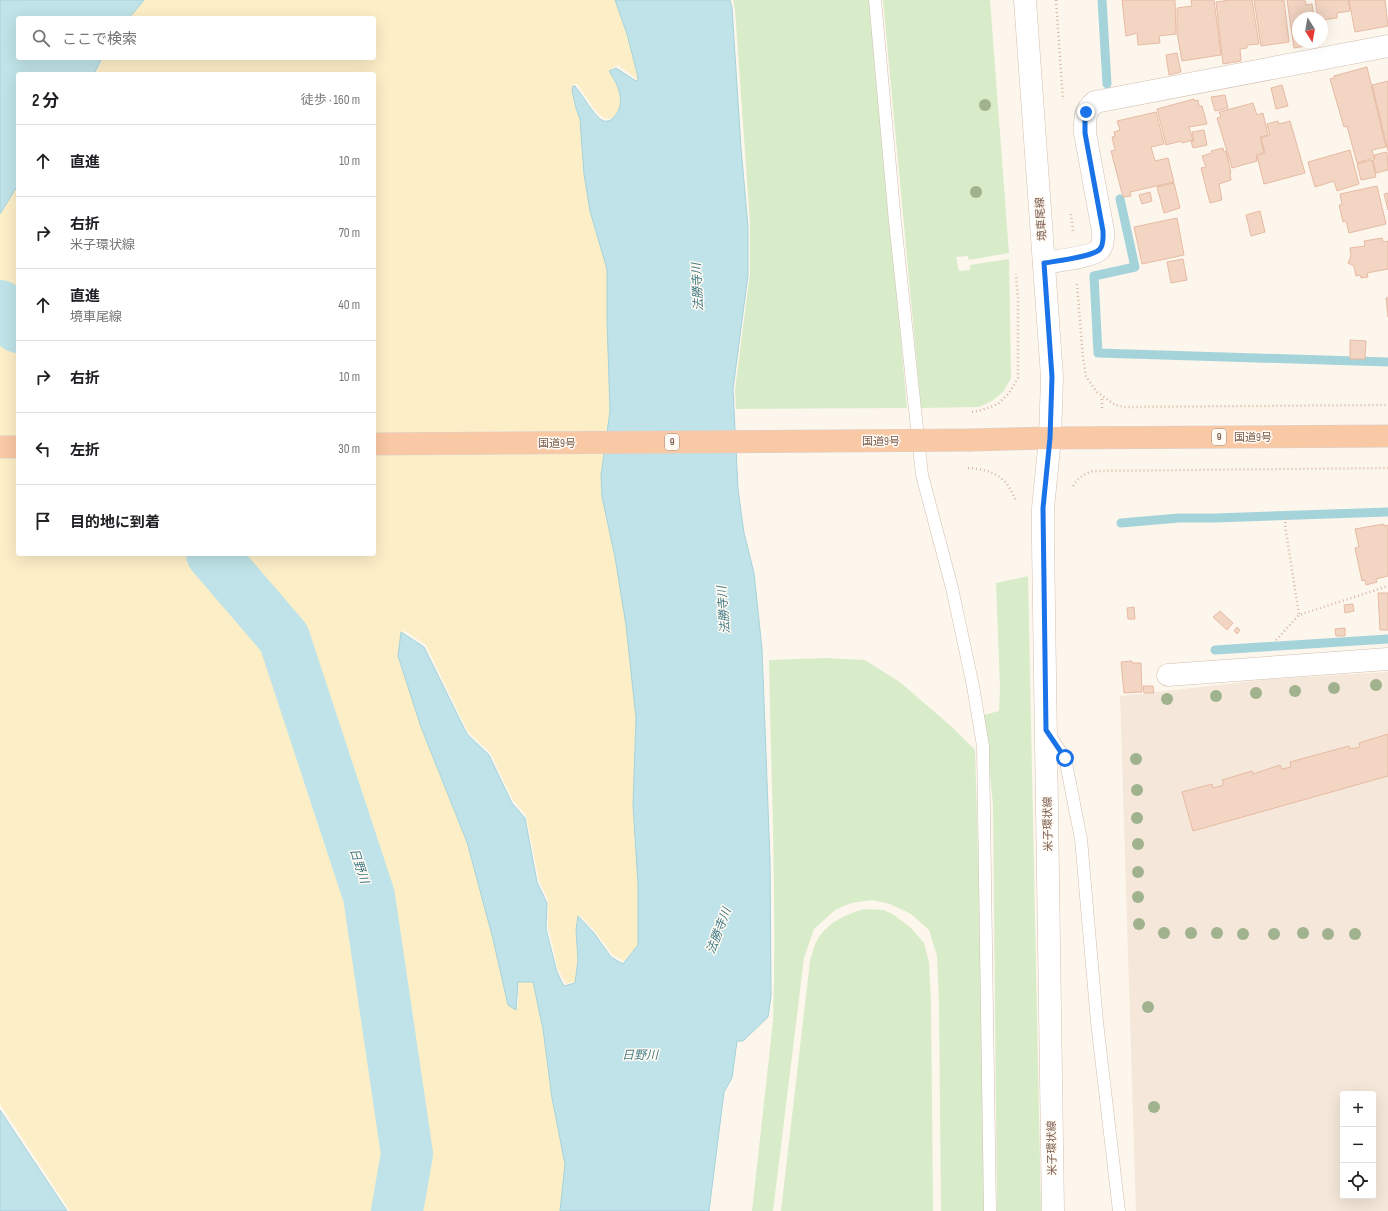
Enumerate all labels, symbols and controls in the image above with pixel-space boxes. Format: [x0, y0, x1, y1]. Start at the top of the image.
north arrow [1292, 12, 1328, 48]
search box [16, 16, 376, 60]
icon: search [30, 27, 52, 49]
text: ここで検索 [62, 30, 137, 49]
text: 2 分 [32, 91, 59, 111]
text: 徒歩 · 160 m [301, 92, 360, 108]
route end [1077, 103, 1095, 121]
icon: ahead [32, 150, 54, 172]
text: 直進 [70, 153, 100, 172]
text: 10 m [339, 153, 360, 169]
street label: 境車尾線 [1033, 197, 1049, 241]
text: 右折 [70, 215, 100, 234]
icon: right [32, 222, 54, 244]
text: 70 m [339, 225, 360, 241]
text: 米子環状線 [70, 237, 135, 253]
water label: 法勝寺川 [689, 261, 707, 311]
text: 直進 [70, 287, 100, 306]
icon: ahead [32, 294, 54, 316]
text: 40 m [338, 297, 360, 313]
text: 境車尾線 [70, 309, 122, 325]
icon: right [32, 366, 54, 388]
text: 右折 [70, 369, 100, 388]
text: 10 m [339, 369, 360, 385]
road number: 9 [1212, 429, 1226, 445]
street label: 国道9号 [1234, 431, 1272, 444]
road number: 9 [665, 434, 679, 450]
street label: 国道9号 [862, 435, 900, 448]
street label: 国道9号 [538, 437, 576, 450]
icon: left [32, 438, 54, 460]
text: 左折 [70, 441, 100, 460]
text: 30 m [338, 441, 360, 457]
icon: arrive [32, 510, 54, 532]
text: 目的地に到着 [70, 513, 160, 532]
water label: 法勝寺川 [714, 583, 734, 635]
route start [1056, 749, 1074, 767]
street label: 米子環状線 [1041, 796, 1055, 852]
water label: 日野川 [346, 847, 372, 887]
water label: 法勝寺川 [703, 904, 735, 956]
water label: 日野川 [622, 1048, 660, 1063]
map controls [1340, 1091, 1376, 1199]
button: + [1340, 1091, 1376, 1127]
street label: 米子環状線 [1045, 1120, 1059, 1176]
button: − [1340, 1127, 1376, 1163]
button: locate [1340, 1163, 1376, 1199]

